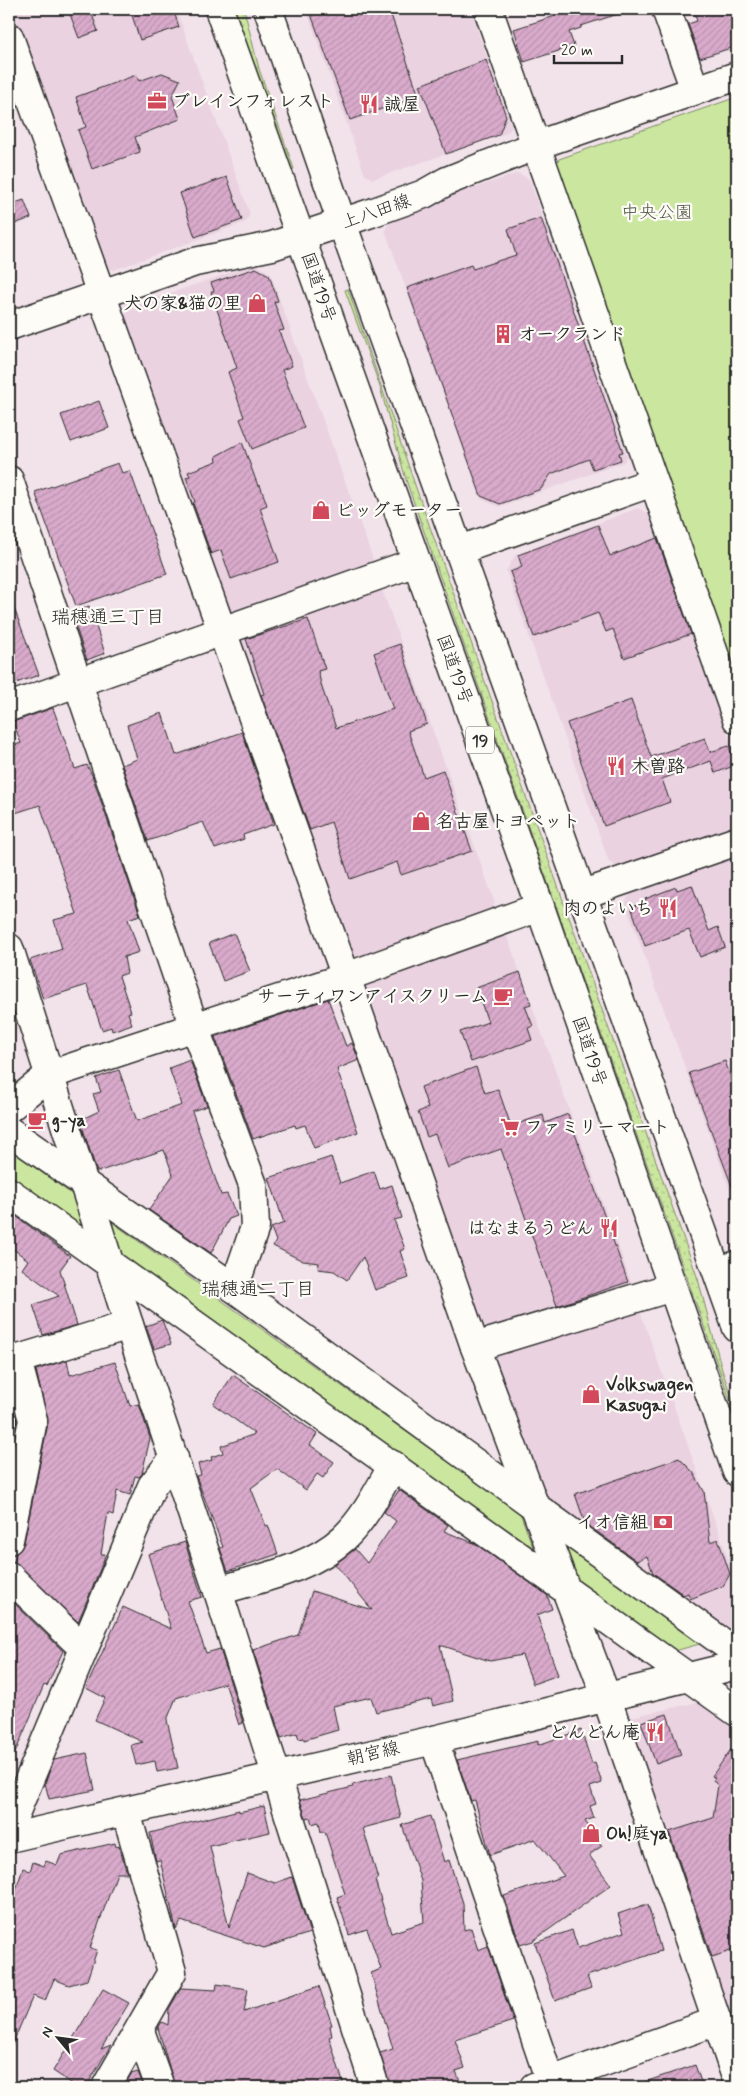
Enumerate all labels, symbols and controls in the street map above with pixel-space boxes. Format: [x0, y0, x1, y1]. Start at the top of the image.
scale bar [554, 32, 621, 64]
text: 20 m [561, 41, 593, 61]
office icon: ブレインフォレスト [146, 90, 168, 112]
place label: ブレインフォレスト [172, 90, 334, 114]
restaurant icon: 誠屋 [358, 93, 380, 115]
place label: 誠屋 [384, 93, 420, 117]
street label: 上八田線 [338, 189, 414, 235]
park label: 中央公園 [621, 201, 693, 225]
street label: 国道19号 [295, 249, 341, 326]
place label: 犬の家&猫の里 [124, 292, 242, 316]
shop icon: 犬の家&猫の里 [246, 292, 268, 314]
building icon: オークランド [492, 323, 514, 345]
place label: オークランド [518, 323, 626, 347]
shop icon: ビッグモーター [310, 499, 332, 521]
place label: ビッグモーター [336, 499, 462, 523]
district label: 瑞穂通三丁目 [51, 605, 165, 630]
street label: 国道19号 [430, 631, 478, 708]
road number: 19 [466, 726, 494, 754]
restaurant icon: 木曽路 [605, 755, 627, 777]
place label: 木曽路 [631, 755, 685, 779]
shop icon: 名古屋トヨペット [410, 810, 432, 832]
place label: 名古屋トヨペット [436, 810, 580, 834]
place label: 肉のよいち [563, 897, 653, 921]
restaurant icon: 肉のよいち [657, 897, 679, 919]
place label: サーティワンアイスクリーム [258, 985, 488, 1009]
cafe icon: サーティワンアイスクリーム [492, 985, 514, 1007]
street label: 国道19号 [566, 1013, 612, 1090]
cafe icon: g-ya [26, 1109, 48, 1131]
place label: g-ya [52, 1109, 86, 1133]
supermarket icon: ファミリーマート [499, 1116, 521, 1138]
place label: ファミリーマート [525, 1116, 670, 1140]
place label: はなまるうどん [468, 1217, 594, 1241]
restaurant icon: はなまるうどん [598, 1217, 620, 1239]
district label: 瑞穂通二丁目 [201, 1277, 315, 1302]
place label: Volkswagen Kasugai [606, 1373, 693, 1420]
shop icon: Volkswagen Kasugai [580, 1383, 602, 1405]
place label: イオ信組 [576, 1511, 648, 1535]
bank icon: イオ信組 [652, 1511, 674, 1533]
place label: どんどん庵 [549, 1721, 640, 1745]
restaurant icon: どんどん庵 [644, 1721, 666, 1743]
street label: 朝宮線 [344, 1736, 402, 1772]
shop icon: Oh!庭ya [580, 1822, 602, 1844]
place label: Oh!庭ya [606, 1822, 668, 1846]
north arrow [32, 2014, 82, 2064]
text: N [37, 2024, 58, 2041]

